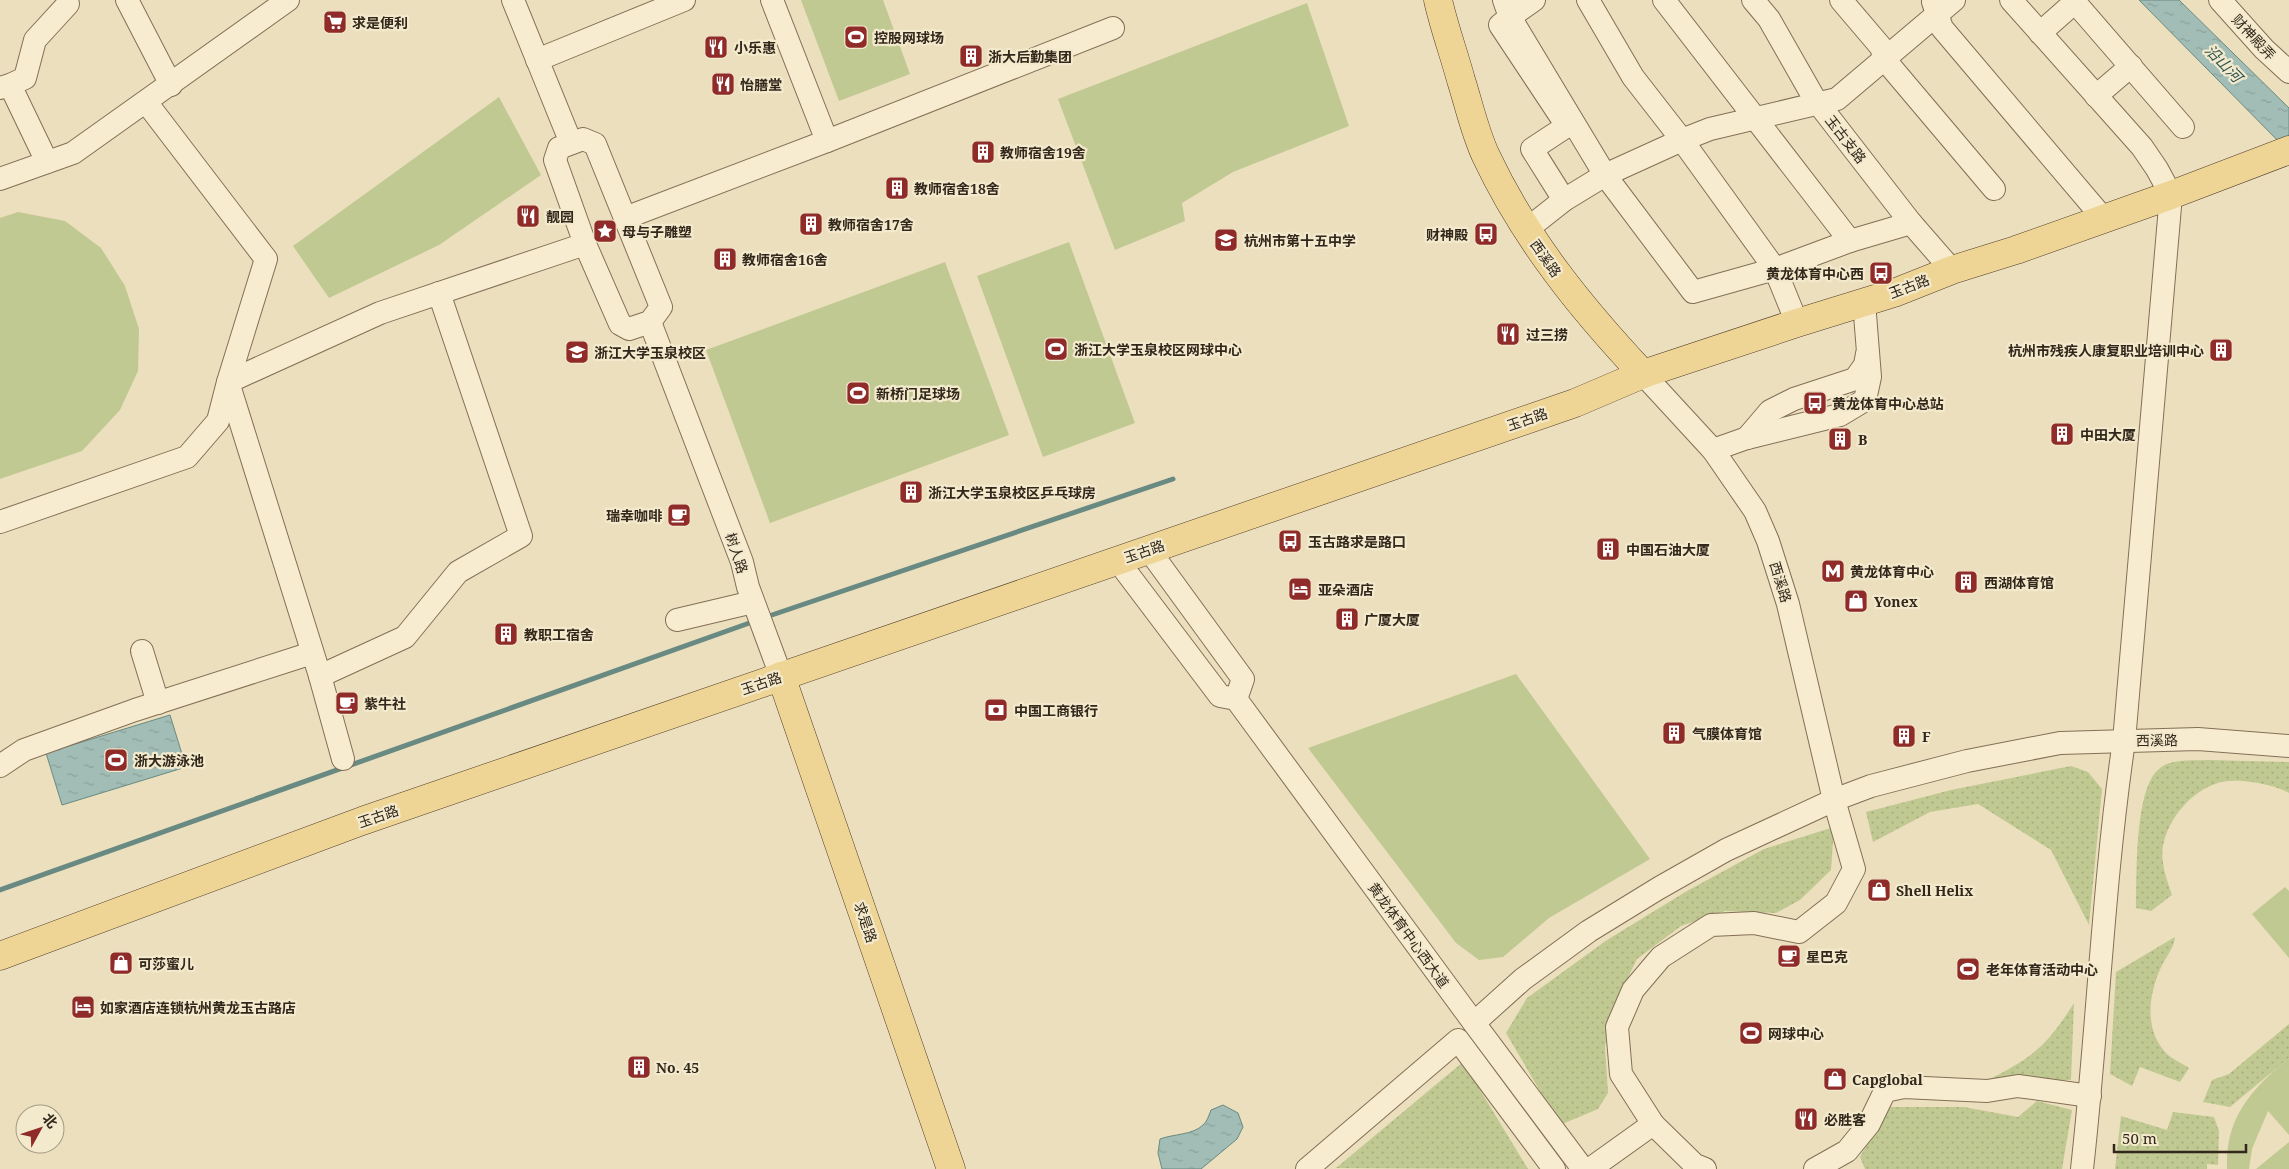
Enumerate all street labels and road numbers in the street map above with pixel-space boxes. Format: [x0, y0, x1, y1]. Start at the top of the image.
street label: 财神殿弄 [2228, 10, 2280, 64]
street label: 玉古支路 [1821, 111, 1871, 167]
street label: 西溪路 [1526, 235, 1566, 281]
street label: 玉古路 [1886, 270, 1932, 302]
street label: 玉古路 [1504, 403, 1550, 435]
street label: 树人路 [721, 530, 753, 576]
street label: 玉古路 [1121, 535, 1167, 567]
street label: 西溪路 [1766, 559, 1796, 605]
street label: 玉古路 [738, 667, 784, 699]
street label: 西溪路 [2136, 730, 2178, 750]
street label: 玉古路 [355, 800, 401, 832]
street label: 黄龙体育中心西大道 [1364, 878, 1454, 992]
street label: 求是路 [850, 899, 882, 945]

